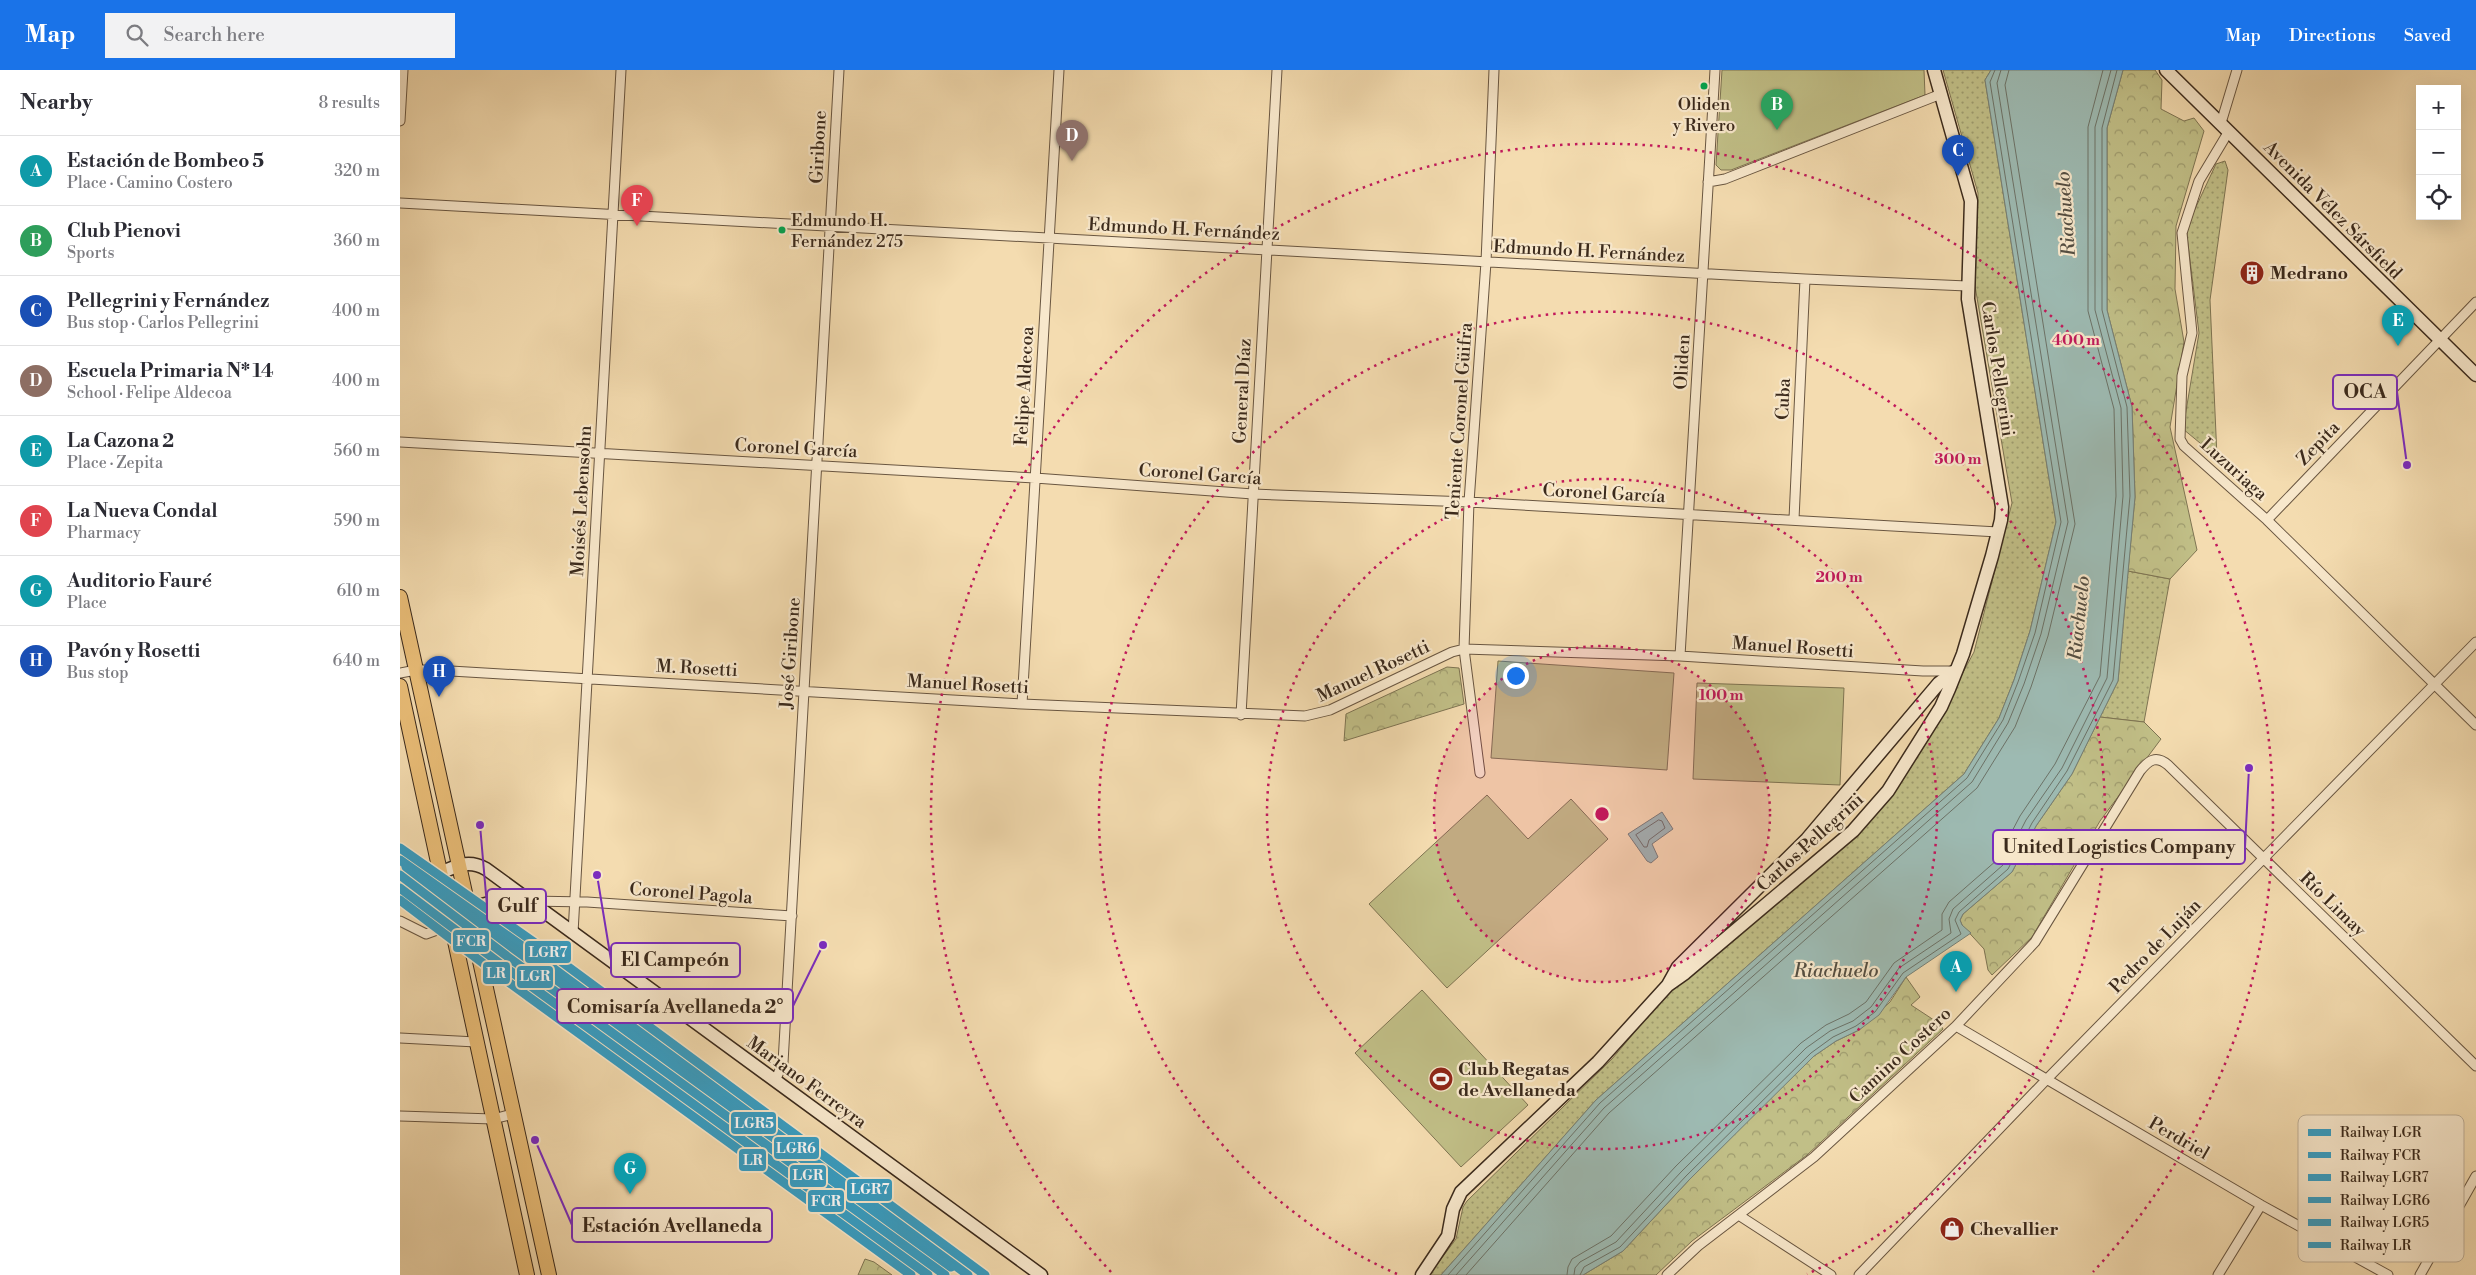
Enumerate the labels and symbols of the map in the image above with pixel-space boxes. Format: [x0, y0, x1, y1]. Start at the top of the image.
marker: Oliden y Rivero [1699, 81, 1709, 91]
pin: B [1761, 89, 1793, 130]
place label: Oliden y Rivero [1672, 94, 1735, 137]
street label: Giribone [805, 110, 832, 184]
pin: D [1056, 120, 1088, 161]
pin: C [1942, 135, 1974, 176]
street label: Avenida Vélez Sársfield [2258, 135, 2407, 285]
water label: Riachuelo [2051, 171, 2081, 258]
pin: F [621, 185, 653, 226]
place label: Edmundo H. Fernández 275 [791, 210, 903, 253]
street label: Edmundo H. Fernández [1088, 213, 1280, 246]
marker: Edmundo H. Fernández 275 [777, 225, 787, 235]
street label: Edmundo H. Fernández [1493, 235, 1685, 268]
building icon: Medrano [2239, 260, 2265, 286]
place label: Medrano [2270, 262, 2348, 285]
street label: Carlos Pellegrini [1975, 300, 2020, 438]
pin: E [2382, 305, 2414, 346]
street label: Teniente Coronel Güifra [1441, 321, 1478, 520]
street label: Felipe Aldecoa [1010, 325, 1039, 446]
text: 400 m [2052, 331, 2100, 350]
street label: Oliden [1670, 334, 1695, 390]
street label: General Díaz [1228, 338, 1257, 444]
callout: OCA [2333, 375, 2397, 409]
street label: Cuba [1771, 377, 1796, 421]
text: OCA [2343, 380, 2387, 404]
street label: Zepita [2292, 416, 2346, 470]
street label: Moisés Lebensohn [566, 425, 597, 577]
street label: Luzuriaga [2195, 433, 2273, 506]
street label: Coronel García [734, 434, 859, 463]
text: 300 m [1935, 450, 1982, 469]
street label: Coronel García [1138, 459, 1263, 490]
street label: Coronel García [1542, 479, 1667, 508]
text: 200 m [1815, 568, 1863, 587]
water label: Riachuelo [2063, 575, 2095, 663]
street label: José Giribone [775, 596, 806, 711]
street label: Manuel Rosetti [1731, 632, 1855, 663]
street label: Manuel Rosetti [1313, 635, 1434, 708]
street label: M. Rosetti [656, 655, 738, 682]
pin: H [423, 656, 455, 697]
your location [1503, 663, 1529, 689]
street label: Manuel Rosetti [906, 670, 1030, 699]
text: 100 m [1699, 686, 1744, 705]
street label: Carlos Pellegrini [1752, 788, 1869, 897]
centre of rings [1593, 805, 1611, 823]
callout: United Logistics Company [1993, 830, 2245, 864]
text: United Logistics Company [2003, 835, 2236, 859]
street label: Río Limay [2295, 867, 2371, 942]
street label: Coronel Pagola [629, 878, 754, 909]
callout: Gulf [487, 889, 546, 923]
text: Gulf [497, 894, 539, 918]
street label: Pedro de Luján [2104, 894, 2206, 999]
line badge: FCR [452, 929, 490, 953]
text: FCR [456, 933, 487, 951]
line badge: LGR7 [524, 940, 572, 964]
callout: El Campeón [611, 943, 740, 977]
text: LGR7 [528, 944, 568, 962]
text: El Campeón [621, 948, 730, 972]
pin: A [1940, 951, 1972, 992]
water label: Riachuelo [1793, 959, 1878, 983]
line badge: LR [482, 961, 511, 985]
text: LR [486, 965, 507, 983]
line badge: LGR [516, 965, 554, 989]
text: LGR [520, 968, 551, 986]
callout: Comisaría Avellaneda 2° [557, 989, 793, 1023]
text: Comisaría Avellaneda 2° [567, 995, 783, 1019]
street label: Camino Costero [1845, 1002, 1956, 1109]
street label: Mariano Ferreyra [742, 1031, 872, 1134]
place label: Club Regatas de Avellaneda [1458, 1058, 1576, 1102]
sports icon: Club Regatas de Avellaneda [1428, 1066, 1454, 1092]
line badge: LGR5 [730, 1111, 777, 1135]
street label: Perdriel [2144, 1112, 2214, 1165]
text: LGR5 [734, 1115, 774, 1133]
legend [2298, 1115, 2464, 1262]
text: Railway LGR [2340, 1124, 2422, 1142]
line badge: LGR6 [773, 1136, 820, 1160]
text: LGR6 [776, 1140, 816, 1158]
text: Railway FCR [2340, 1147, 2421, 1165]
line badge: LR [738, 1148, 767, 1172]
text: LR [743, 1152, 764, 1170]
pin: G [614, 1153, 646, 1194]
line badge: LGR [789, 1164, 827, 1188]
text: LGR [793, 1167, 824, 1185]
text: Railway LGR7 [2340, 1169, 2429, 1187]
line badge: LGR7 [846, 1178, 893, 1202]
text: LGR7 [850, 1181, 890, 1199]
line badge: FCR [807, 1189, 845, 1213]
text: Railway LGR6 [2340, 1192, 2430, 1210]
text: FCR [811, 1193, 842, 1211]
callout: Estación Avellaneda [572, 1208, 772, 1242]
text: Estación Avellaneda [582, 1214, 763, 1238]
text: Railway LGR5 [2340, 1214, 2429, 1232]
shop icon: Chevallier [1939, 1216, 1965, 1242]
place label: Chevallier [1970, 1218, 2059, 1241]
text: Railway LR [2340, 1237, 2412, 1255]

